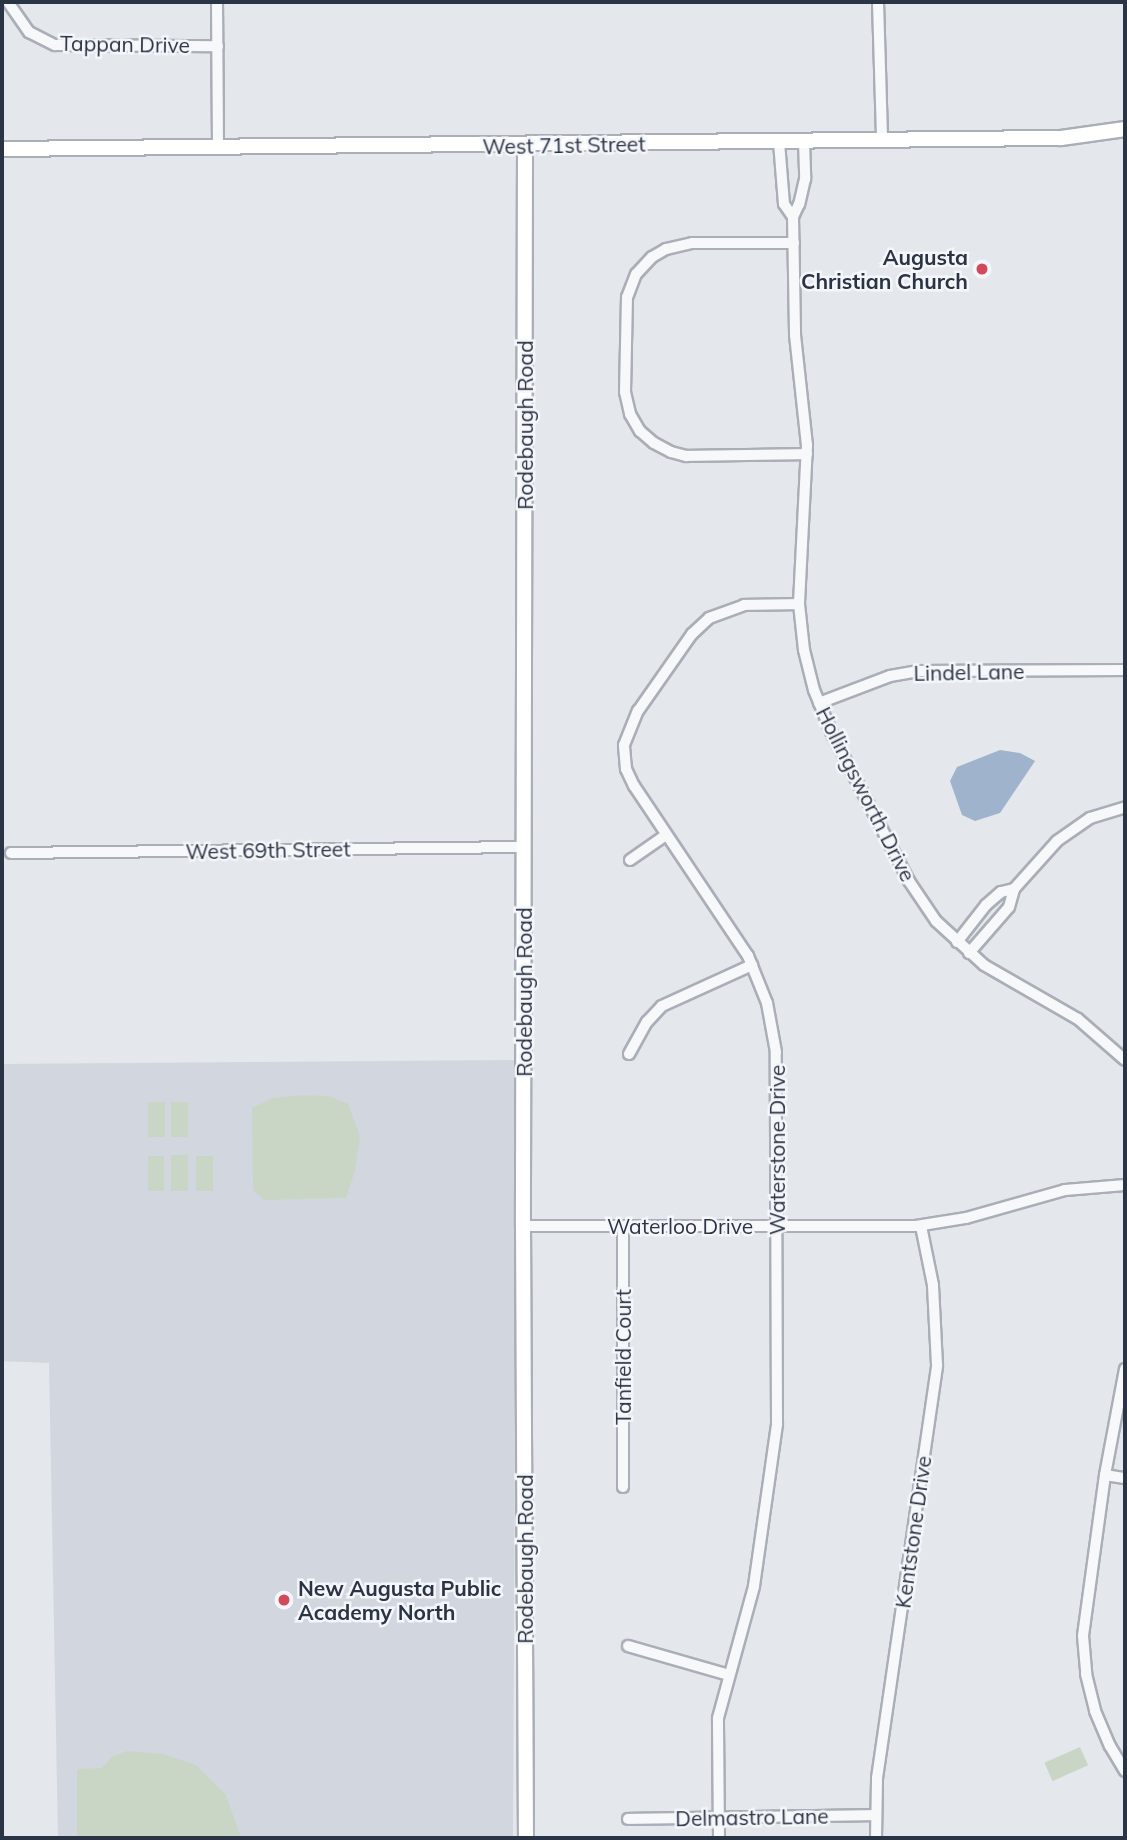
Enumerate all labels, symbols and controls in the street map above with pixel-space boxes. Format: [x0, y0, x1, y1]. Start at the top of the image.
street label: Tappan Drive [60, 30, 190, 58]
street label: West 71st Street [482, 131, 646, 159]
place label: Augusta Christian Church [801, 244, 968, 294]
marker: Augusta Christian Church [974, 261, 990, 277]
street label: Rodebaugh Road [512, 340, 538, 510]
street label: Lindel Lane [913, 658, 1025, 686]
street label: Hollingsworth Drive [811, 703, 921, 885]
street label: West 69th Street [185, 836, 351, 864]
street label: Rodebaugh Road [511, 907, 537, 1077]
street label: Waterstone Drive [764, 1065, 790, 1235]
street label: Waterloo Drive [607, 1213, 753, 1239]
street label: Tanfield Court [610, 1289, 636, 1425]
street label: Kentstone Drive [890, 1454, 936, 1610]
street label: Rodebaugh Road [512, 1474, 538, 1644]
place label: New Augusta Public Academy North [298, 1575, 501, 1625]
marker: New Augusta Public Academy North [276, 1592, 292, 1608]
street label: Delmastro Lane [675, 1803, 829, 1831]

